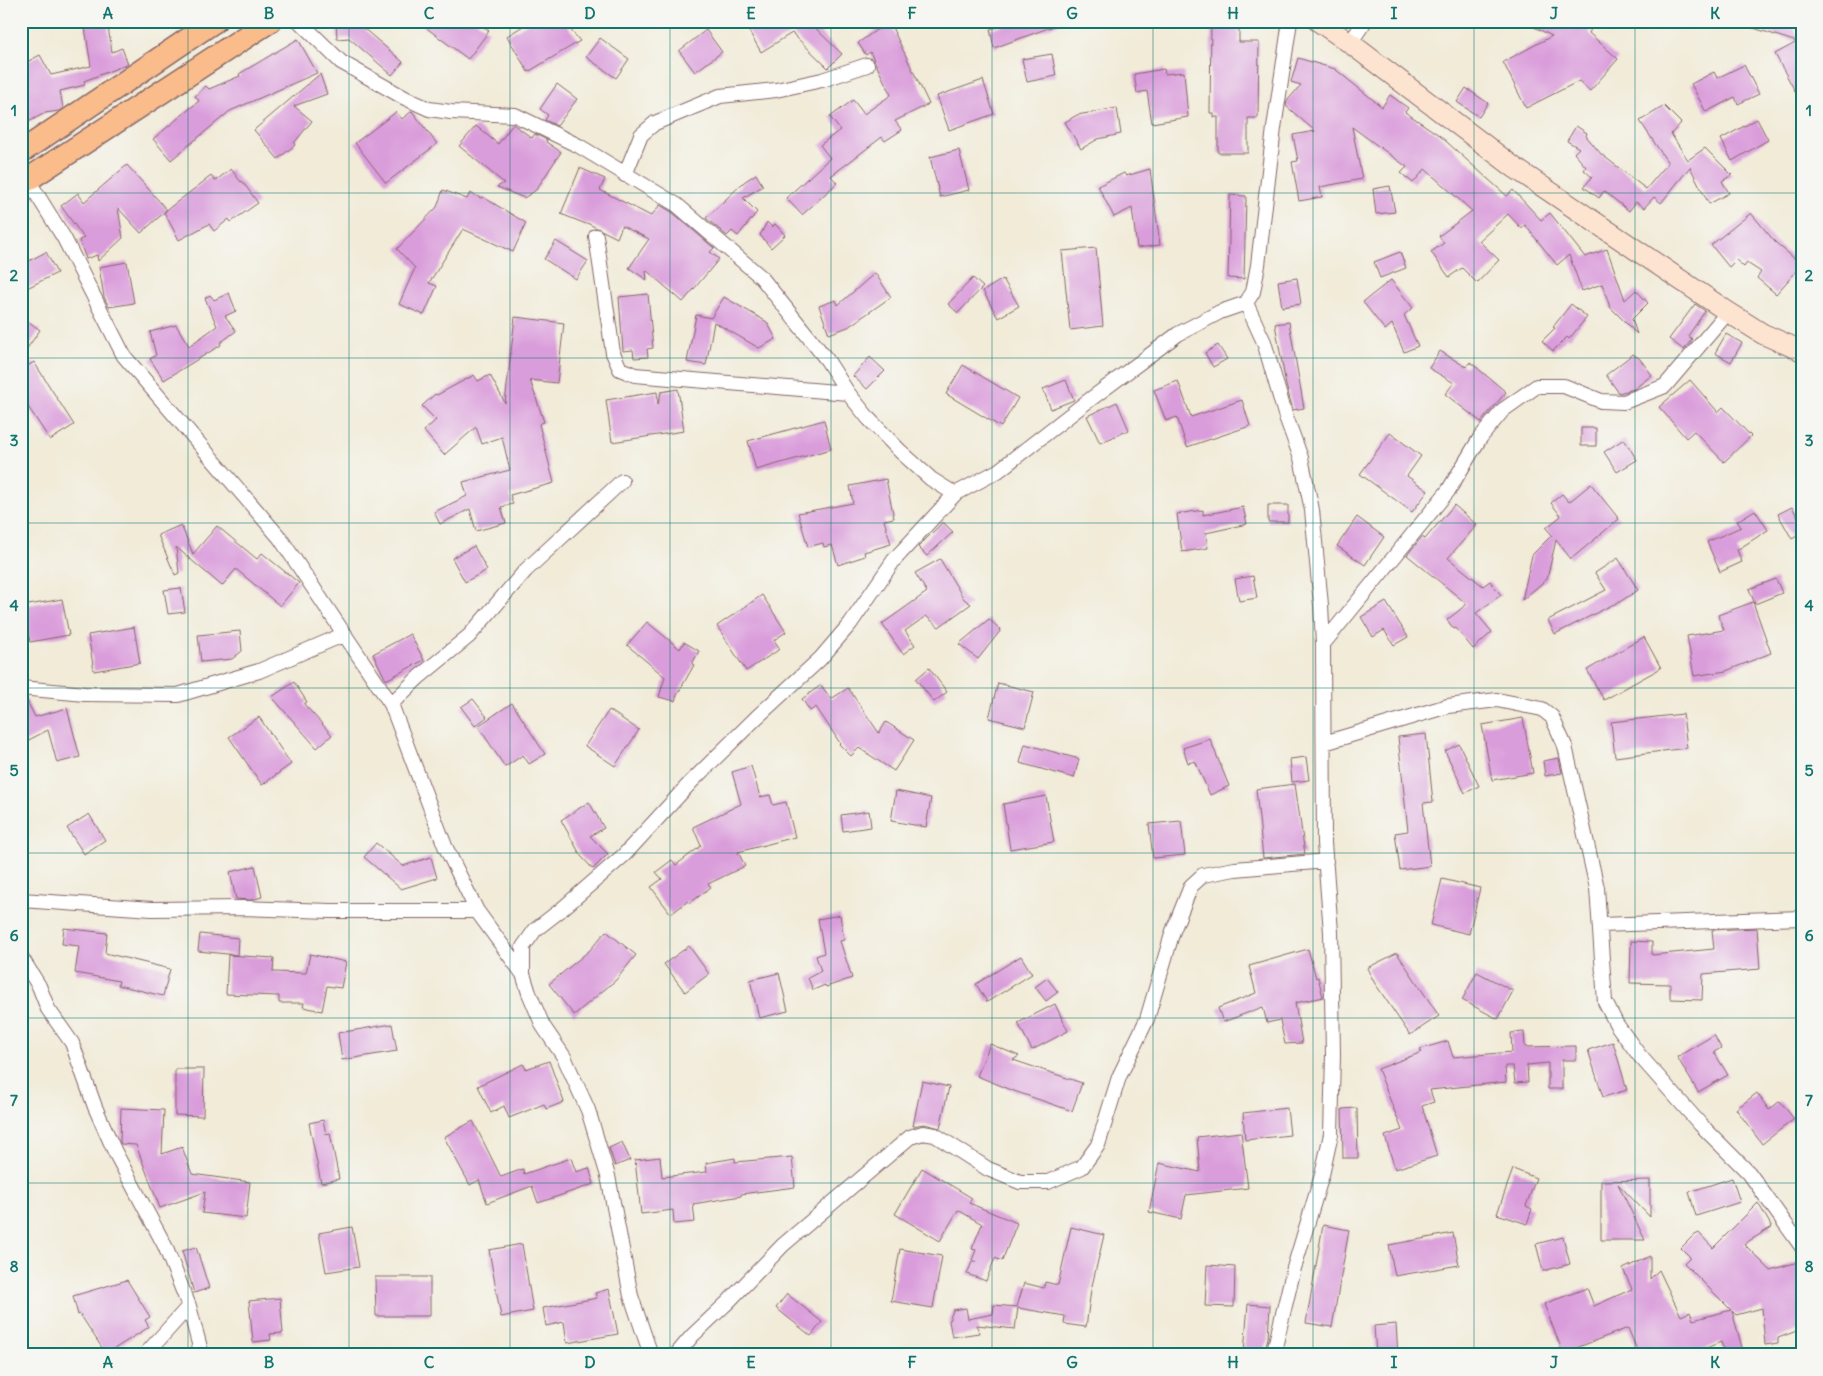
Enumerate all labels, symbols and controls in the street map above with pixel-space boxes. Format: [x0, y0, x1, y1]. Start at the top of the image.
text: A [103, 3, 113, 23]
text: B [264, 3, 275, 23]
text: C [424, 3, 435, 23]
text: D [584, 3, 596, 23]
text: E [746, 3, 756, 23]
text: F [907, 3, 917, 23]
text: G [1066, 3, 1078, 23]
text: H [1227, 3, 1239, 23]
text: I [1391, 3, 1398, 23]
text: J [1550, 3, 1559, 23]
text: K [1710, 3, 1720, 23]
text: 1 [11, 100, 17, 120]
text: 1 [1806, 100, 1812, 120]
text: 2 [10, 265, 19, 285]
text: 2 [1805, 265, 1814, 285]
text: 3 [9, 430, 19, 450]
text: 3 [1804, 430, 1814, 450]
text: 4 [9, 595, 19, 615]
text: 4 [1804, 595, 1814, 615]
text: 5 [9, 760, 19, 780]
text: 5 [1804, 760, 1814, 780]
text: 6 [9, 925, 19, 945]
text: 6 [1804, 925, 1814, 945]
text: 7 [10, 1090, 18, 1110]
text: 7 [1805, 1090, 1813, 1110]
text: 8 [9, 1256, 19, 1276]
text: 8 [1804, 1256, 1814, 1276]
text: A [103, 1352, 113, 1372]
text: B [264, 1352, 275, 1372]
text: C [424, 1352, 435, 1372]
text: D [584, 1352, 596, 1372]
text: E [746, 1352, 756, 1372]
text: F [907, 1352, 917, 1372]
text: G [1066, 1352, 1078, 1372]
text: H [1227, 1352, 1239, 1372]
text: I [1391, 1352, 1398, 1372]
text: J [1550, 1352, 1559, 1372]
text: K [1710, 1352, 1720, 1372]

